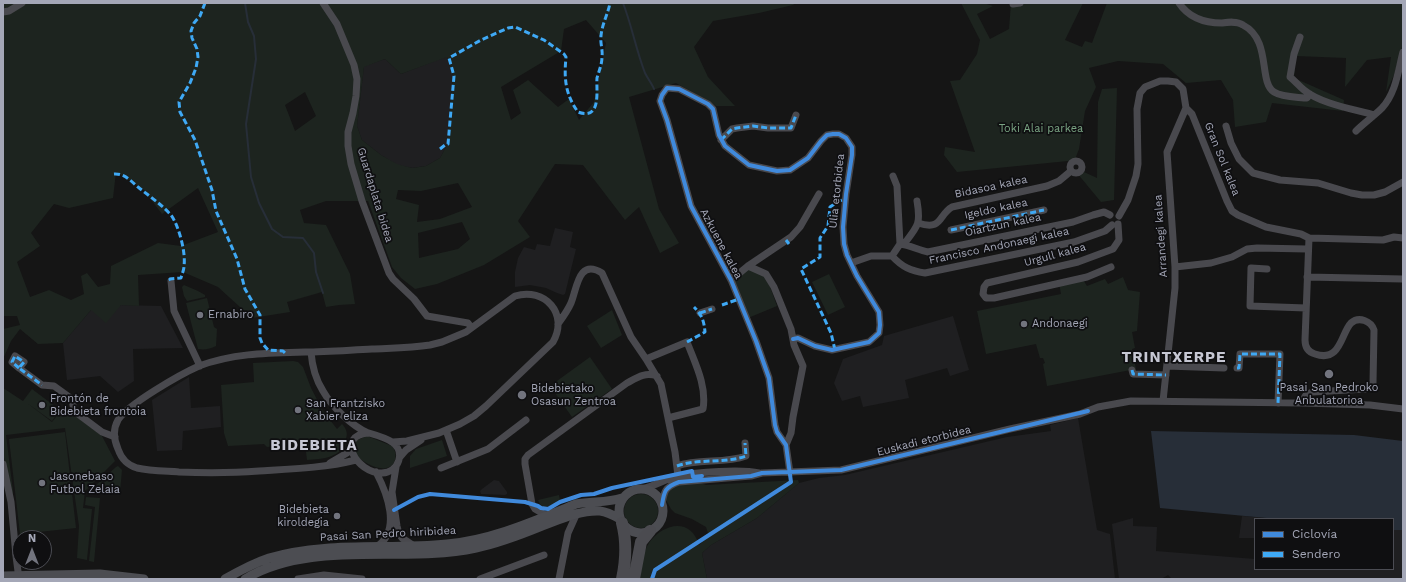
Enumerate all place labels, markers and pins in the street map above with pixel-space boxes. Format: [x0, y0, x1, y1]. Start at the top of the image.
place label: Ernabiro [208, 308, 253, 322]
marker: Ernabiro [195, 310, 205, 320]
place label: Andonaegi [1032, 317, 1088, 331]
marker: Andonaegi [1019, 319, 1029, 329]
marker: Pasai San Pedroko Anbulatorioa [1323, 368, 1335, 380]
place label: Pasai San Pedroko Anbulatorioa [1280, 381, 1378, 407]
place label: Bidebietako Osasun Zentroa [531, 382, 616, 408]
marker: Bidebietako Osasun Zentroa [516, 389, 528, 401]
place label: Frontón de Bidebieta frontoia [50, 392, 146, 418]
place label: San Frantzisko Xabier eliza [306, 397, 385, 423]
marker: Frontón de Bidebieta frontoia [37, 400, 47, 410]
marker: San Frantzisko Xabier eliza [293, 405, 303, 415]
place label: Jasonebaso Futbol Zelaia [50, 470, 120, 496]
marker: Jasonebaso Futbol Zelaia [37, 478, 47, 488]
place label: Bidebieta kiroldegia [277, 503, 329, 529]
marker: Bidebieta kiroldegia [332, 511, 342, 521]

